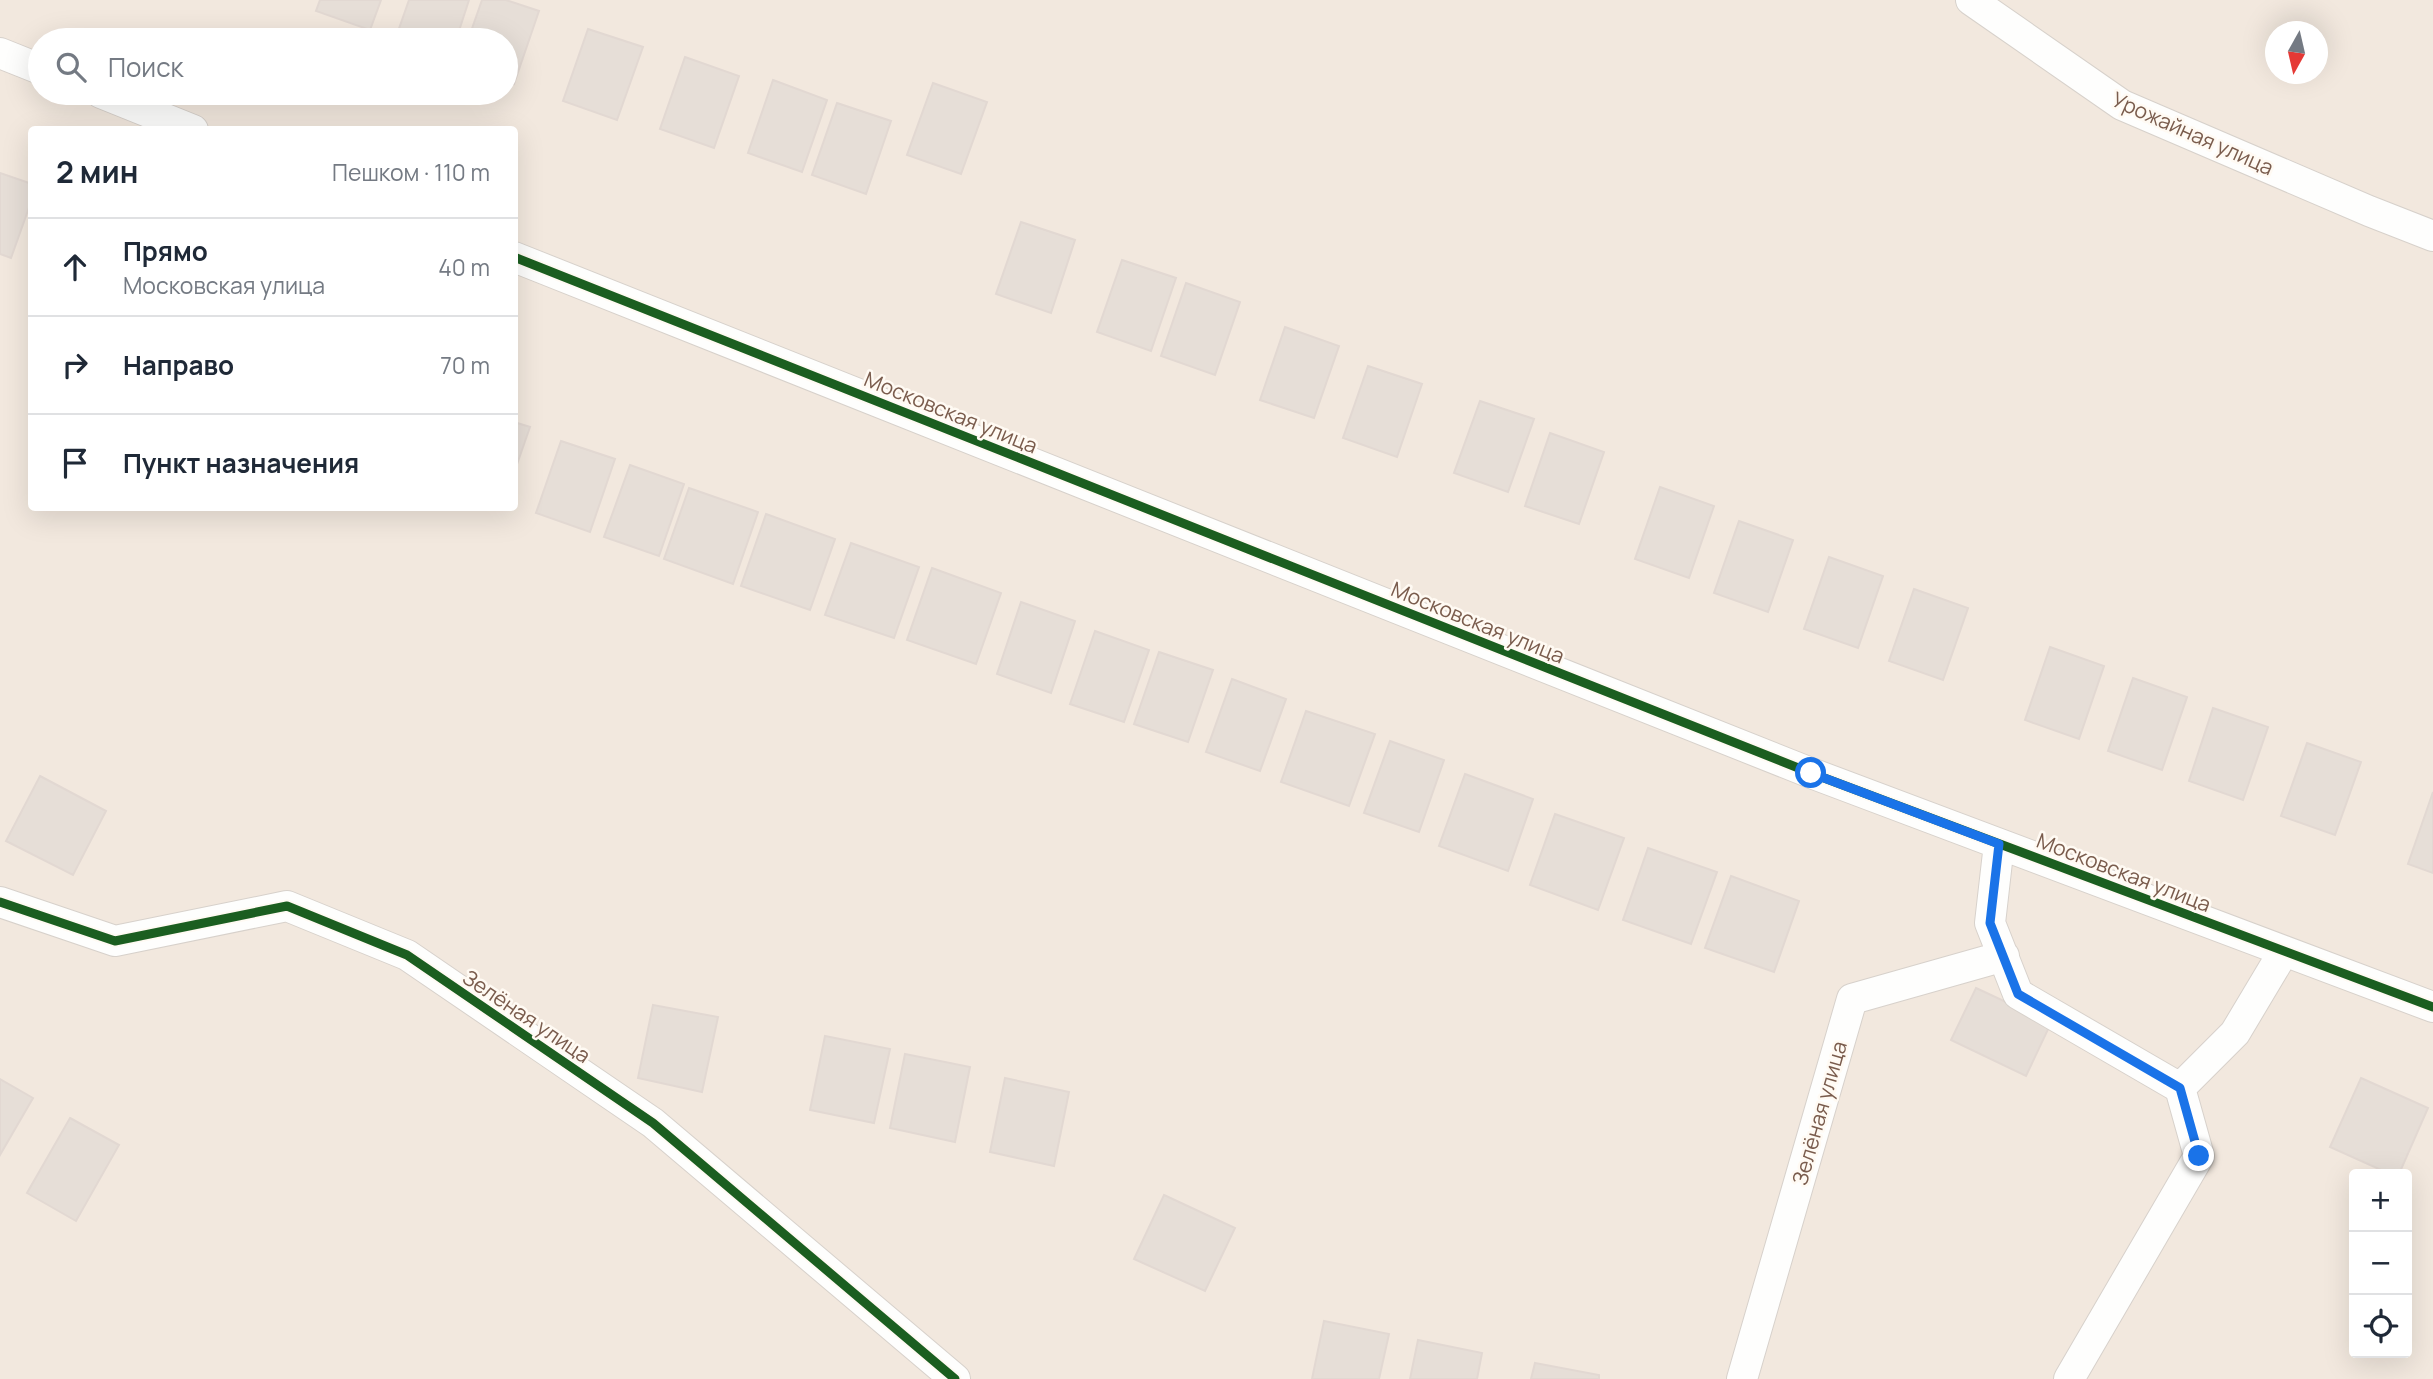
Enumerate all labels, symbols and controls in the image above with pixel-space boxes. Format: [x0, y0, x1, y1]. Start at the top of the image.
north arrow [2265, 21, 2328, 84]
search box [28, 28, 518, 105]
icon: search [52, 48, 90, 86]
text: Поиск [108, 49, 183, 85]
street label: Урожайная улица [2108, 85, 2278, 181]
text: 2 мин [56, 151, 139, 192]
text: Пешком · 110 m [332, 156, 490, 188]
text: Прямо [123, 233, 208, 269]
icon: ahead [56, 248, 94, 286]
text: 40 m [438, 251, 490, 283]
text: Московская улица [123, 269, 325, 301]
icon: right [56, 346, 94, 384]
text: Направо [123, 347, 234, 383]
text: 70 m [440, 349, 490, 381]
street label: Московская улица [860, 364, 1042, 460]
icon: arrive [56, 444, 94, 482]
text: Пункт назначения [123, 445, 359, 481]
street label: Московская улица [1387, 574, 1569, 670]
route start [1795, 757, 1826, 788]
street label: Московская улица [2033, 826, 2215, 918]
street label: Зелёная улица [458, 963, 596, 1069]
street label: Зелёная улица [1785, 1038, 1853, 1188]
route end [2183, 1140, 2214, 1171]
map controls [2349, 1169, 2412, 1358]
button: + [2349, 1169, 2412, 1232]
button: − [2349, 1232, 2412, 1295]
button: locate [2349, 1295, 2412, 1358]

